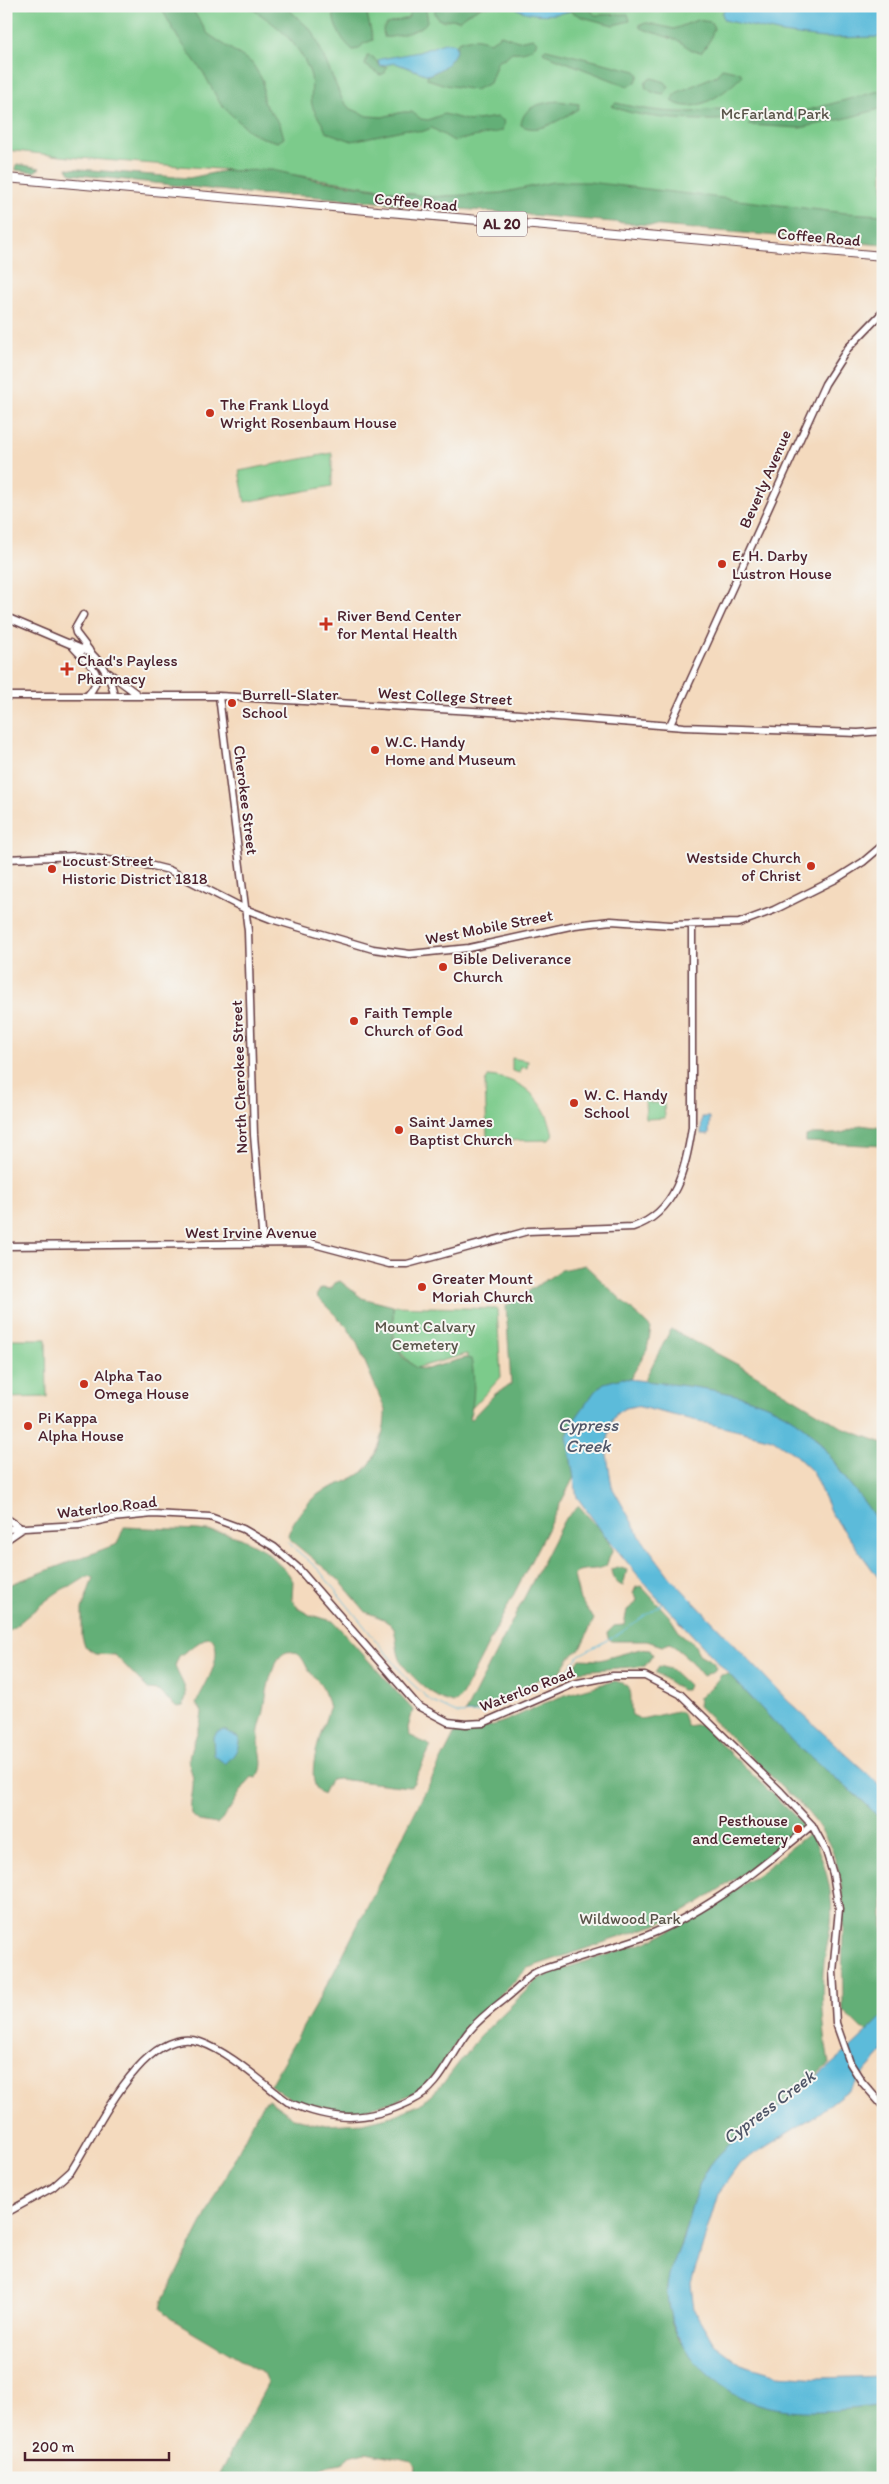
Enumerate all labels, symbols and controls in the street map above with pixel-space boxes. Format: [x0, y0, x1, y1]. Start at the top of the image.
park label: McFarland Park [721, 104, 830, 123]
street label: Coffee Road [373, 189, 459, 215]
road number: AL 20 [477, 212, 527, 236]
street label: Coffee Road [776, 224, 862, 250]
place label: The Frank Lloyd Wright Rosenbaum House [220, 395, 397, 432]
marker: The Frank Lloyd Wright Rosenbaum House [204, 407, 216, 419]
street label: Beverly Avenue [735, 427, 795, 531]
place label: E. H. Darby Lustron House [732, 546, 832, 583]
marker: E. H. Darby Lustron House [716, 558, 728, 570]
place label: River Bend Center for Mental Health [337, 606, 462, 643]
marker: River Bend Center for Mental Health [319, 617, 333, 631]
place label: Chad's Payless Pharmacy [77, 651, 178, 688]
marker: Chad's Payless Pharmacy [61, 663, 73, 675]
street label: West College Street [377, 683, 513, 709]
place label: Burrell-Slater School [242, 685, 339, 722]
marker: Burrell-Slater School [226, 697, 238, 709]
place label: W.C. Handy Home and Museum [385, 732, 516, 769]
street label: Cherokee Street [230, 744, 262, 856]
marker: W.C. Handy Home and Museum [369, 744, 381, 756]
place label: Westside Church of Christ [686, 848, 801, 885]
place label: Locust Street Historic District 1818 [62, 851, 208, 888]
marker: Westside Church of Christ [805, 860, 817, 872]
marker: Locust Street Historic District 1818 [46, 863, 58, 875]
street label: West Mobile Street [424, 905, 554, 949]
place label: Bible Deliverance Church [453, 949, 572, 986]
marker: Bible Deliverance Church [437, 961, 449, 973]
street label: North Cherokee Street [227, 1000, 251, 1154]
place label: Faith Temple Church of God [364, 1003, 463, 1040]
marker: Faith Temple Church of God [348, 1015, 360, 1027]
place label: W. C. Handy School [584, 1085, 668, 1122]
marker: W. C. Handy School [568, 1097, 580, 1109]
place label: Saint James Baptist Church [409, 1112, 512, 1149]
marker: Saint James Baptist Church [393, 1124, 405, 1136]
street label: West Irvine Avenue [185, 1223, 317, 1242]
place label: Greater Mount Moriah Church [432, 1269, 534, 1306]
marker: Greater Mount Moriah Church [416, 1281, 428, 1293]
park label: Mount Calvary Cemetery [375, 1317, 476, 1354]
place label: Alpha Tao Omega House [94, 1366, 189, 1403]
marker: Alpha Tao Omega House [78, 1378, 90, 1390]
place label: Pi Kappa Alpha House [38, 1408, 124, 1445]
water label: Cypress Creek [558, 1414, 619, 1457]
marker: Pi Kappa Alpha House [22, 1420, 34, 1432]
street label: Waterloo Road [56, 1491, 158, 1523]
street label: Waterloo Road [477, 1662, 577, 1716]
place label: Pesthouse and Cemetery [692, 1811, 788, 1848]
marker: Pesthouse and Cemetery [792, 1823, 804, 1835]
park label: Wildwood Park [579, 1909, 682, 1928]
water label: Cypress Creek [719, 2064, 821, 2149]
scale bar [25, 2429, 169, 2461]
text: 200 m [32, 2438, 75, 2456]

